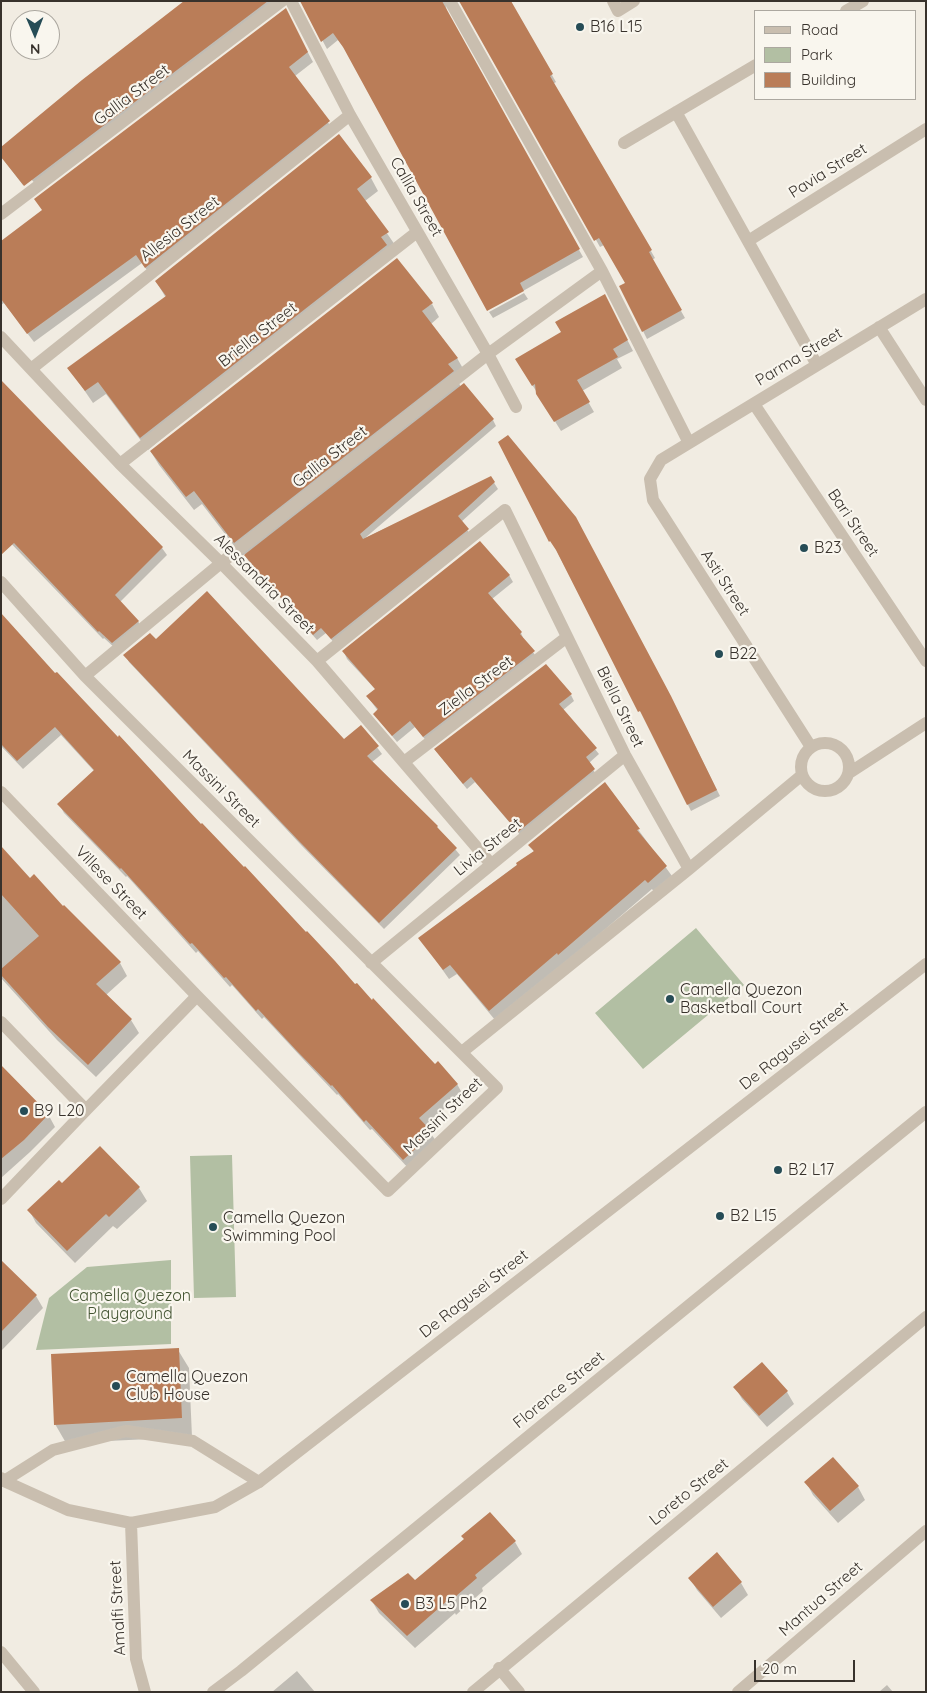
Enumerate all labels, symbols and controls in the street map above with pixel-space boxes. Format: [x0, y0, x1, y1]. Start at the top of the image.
north arrow [10, 10, 60, 60]
legend [754, 10, 917, 100]
place label: B16 L15 [590, 17, 642, 37]
text: Road [801, 20, 838, 39]
marker: B16 L15 [574, 21, 586, 33]
text: N [30, 40, 41, 58]
text: Park [801, 45, 833, 64]
street label: Gallia Street [90, 60, 174, 130]
text: Building [801, 70, 856, 89]
street label: Pavia Street [785, 139, 871, 203]
street label: Callia Street [386, 154, 446, 240]
street label: Allesia Street [137, 192, 223, 266]
street label: Briella Street [215, 298, 301, 372]
street label: Parma Street [752, 324, 846, 390]
street label: Gallia Street [289, 422, 371, 492]
street label: Bari Street [823, 485, 883, 561]
street label: Alessandria Street [210, 530, 318, 638]
place label: B23 [814, 538, 842, 558]
marker: B23 [798, 542, 810, 554]
street label: Asti Street [697, 546, 753, 620]
place label: B22 [729, 644, 757, 664]
marker: B22 [713, 648, 725, 660]
street label: Ziella Street [435, 652, 517, 720]
street label: Biella Street [592, 663, 648, 751]
street label: Massini Street [178, 746, 264, 832]
street label: Livia Street [450, 814, 526, 880]
street label: Villese Street [71, 842, 151, 924]
place label: Camella Quezon Basketball Court [680, 980, 802, 1018]
marker: Camella Quezon Basketball Court [664, 993, 676, 1005]
street label: De Ragusei Street [736, 998, 852, 1094]
street label: Massini Street [400, 1074, 486, 1158]
place label: B9 L20 [34, 1101, 85, 1121]
marker: B9 L20 [18, 1105, 30, 1117]
place label: B2 L17 [788, 1160, 834, 1180]
marker: B2 L17 [772, 1164, 784, 1176]
place label: B2 L15 [730, 1206, 777, 1226]
place label: Camella Quezon Swimming Pool [223, 1208, 345, 1246]
marker: B2 L15 [714, 1210, 726, 1222]
marker: Camella Quezon Swimming Pool [207, 1221, 219, 1233]
street label: De Ragusei Street [416, 1246, 532, 1342]
park label: Camella Quezon Playground [69, 1286, 191, 1324]
street label: Florence Street [510, 1347, 608, 1433]
place label: Camella Quezon Club House [126, 1367, 248, 1405]
marker: Camella Quezon Club House [110, 1380, 122, 1392]
street label: Loreto Street [646, 1454, 732, 1530]
street label: Mantua Street [775, 1557, 867, 1641]
street label: Amalfi Street [106, 1560, 130, 1656]
place label: B3 L5 Ph2 [415, 1594, 487, 1614]
marker: B3 L5 Ph2 [399, 1598, 411, 1610]
scale bar [757, 1650, 858, 1682]
text: 20 m [762, 1659, 797, 1678]

